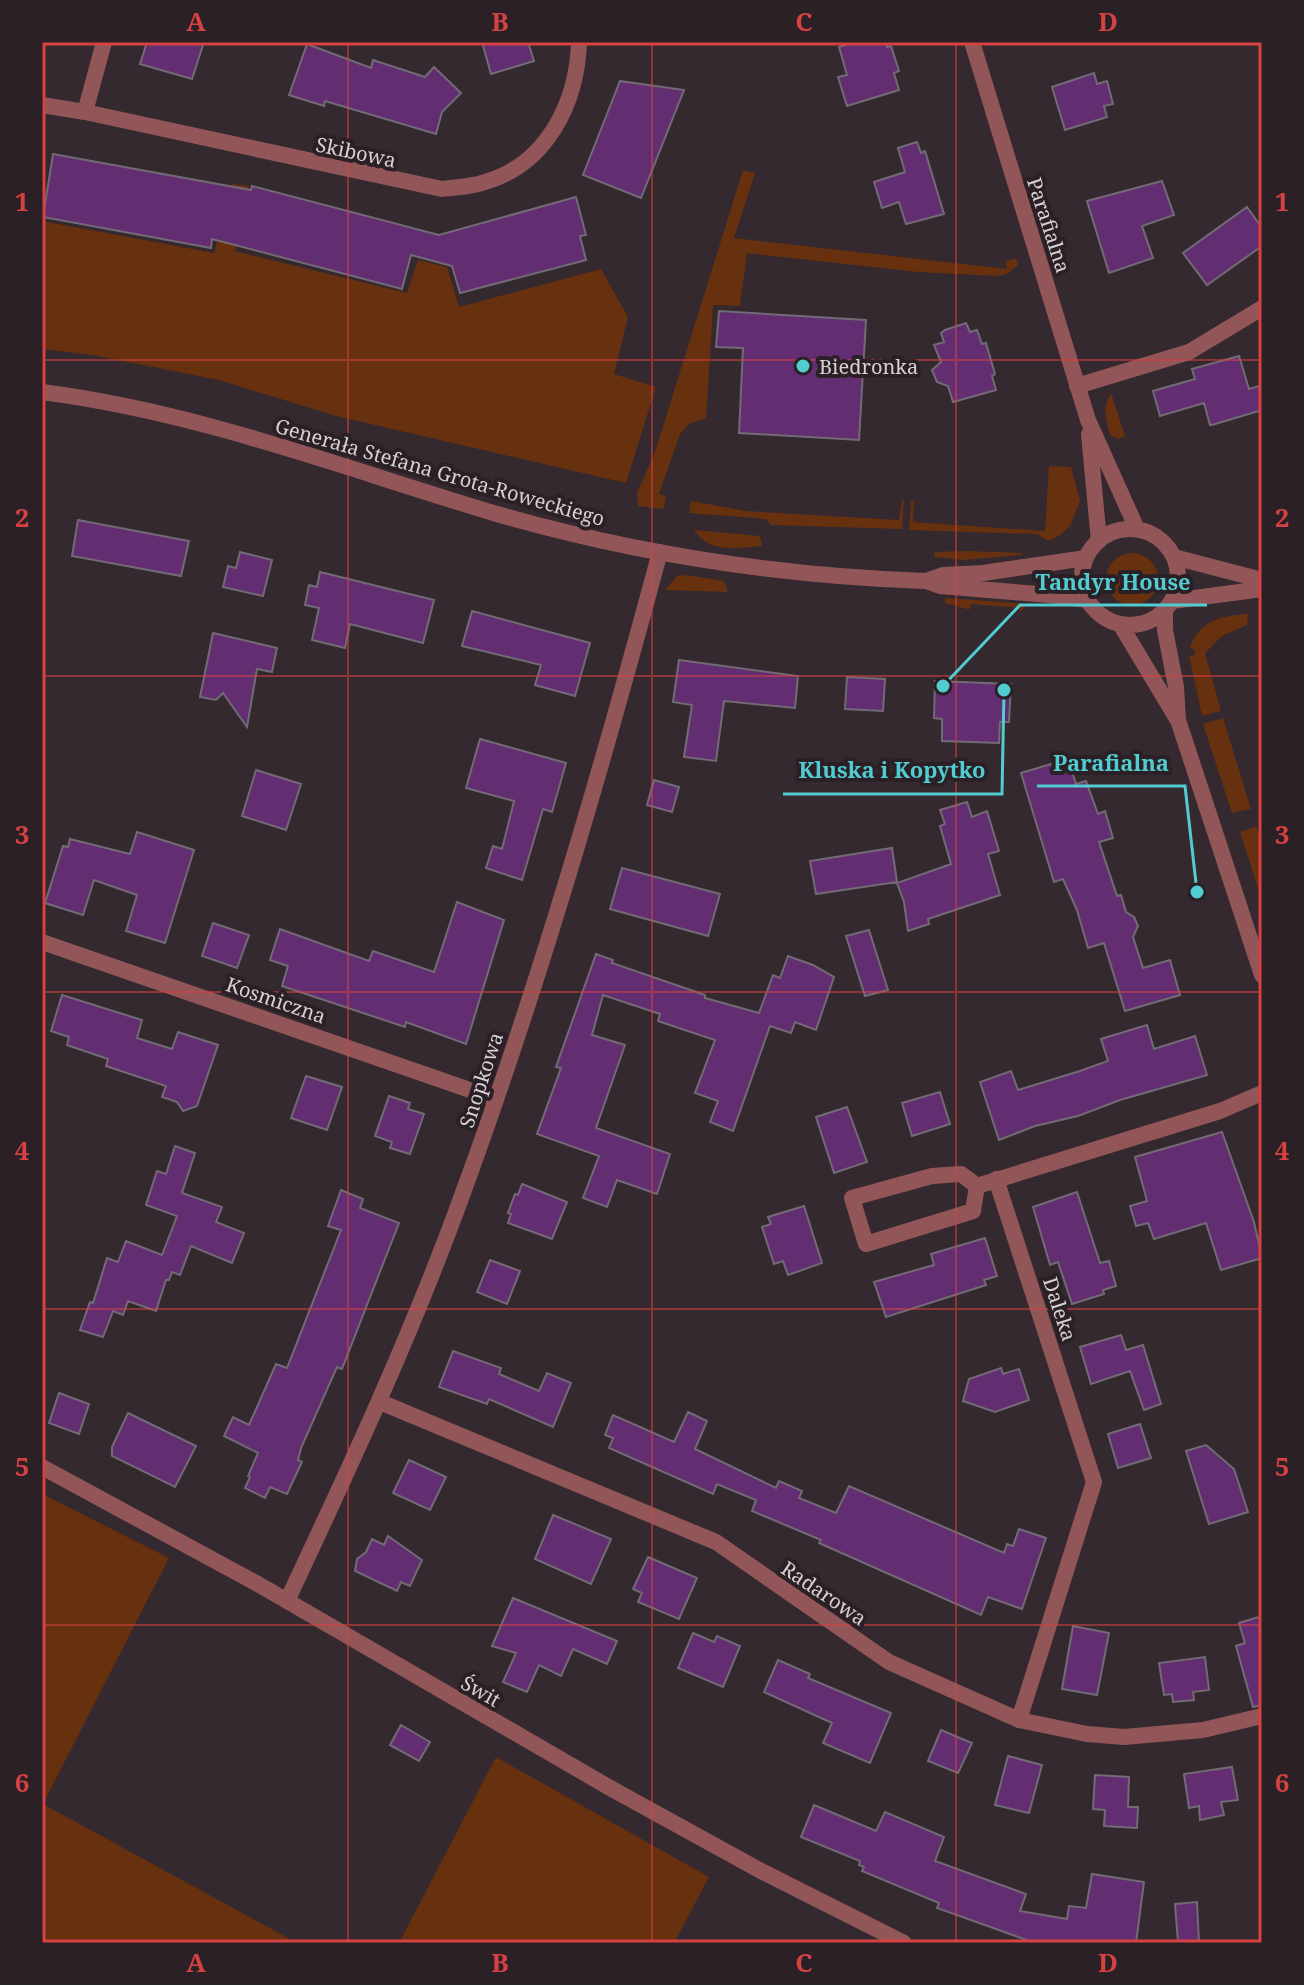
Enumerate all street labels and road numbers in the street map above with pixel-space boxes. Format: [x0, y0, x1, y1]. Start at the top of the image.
street label: Skibowa [313, 130, 399, 174]
street label: Parafialna [1021, 174, 1077, 276]
street label: Generała Stefana Grota-Roweckiego [272, 412, 608, 532]
street label: Kosmiczna [223, 970, 329, 1030]
street label: Snopkowa [453, 1029, 509, 1131]
street label: Daleka [1037, 1274, 1083, 1344]
street label: Radarowa [776, 1555, 872, 1631]
street label: Świt [456, 1669, 506, 1713]

